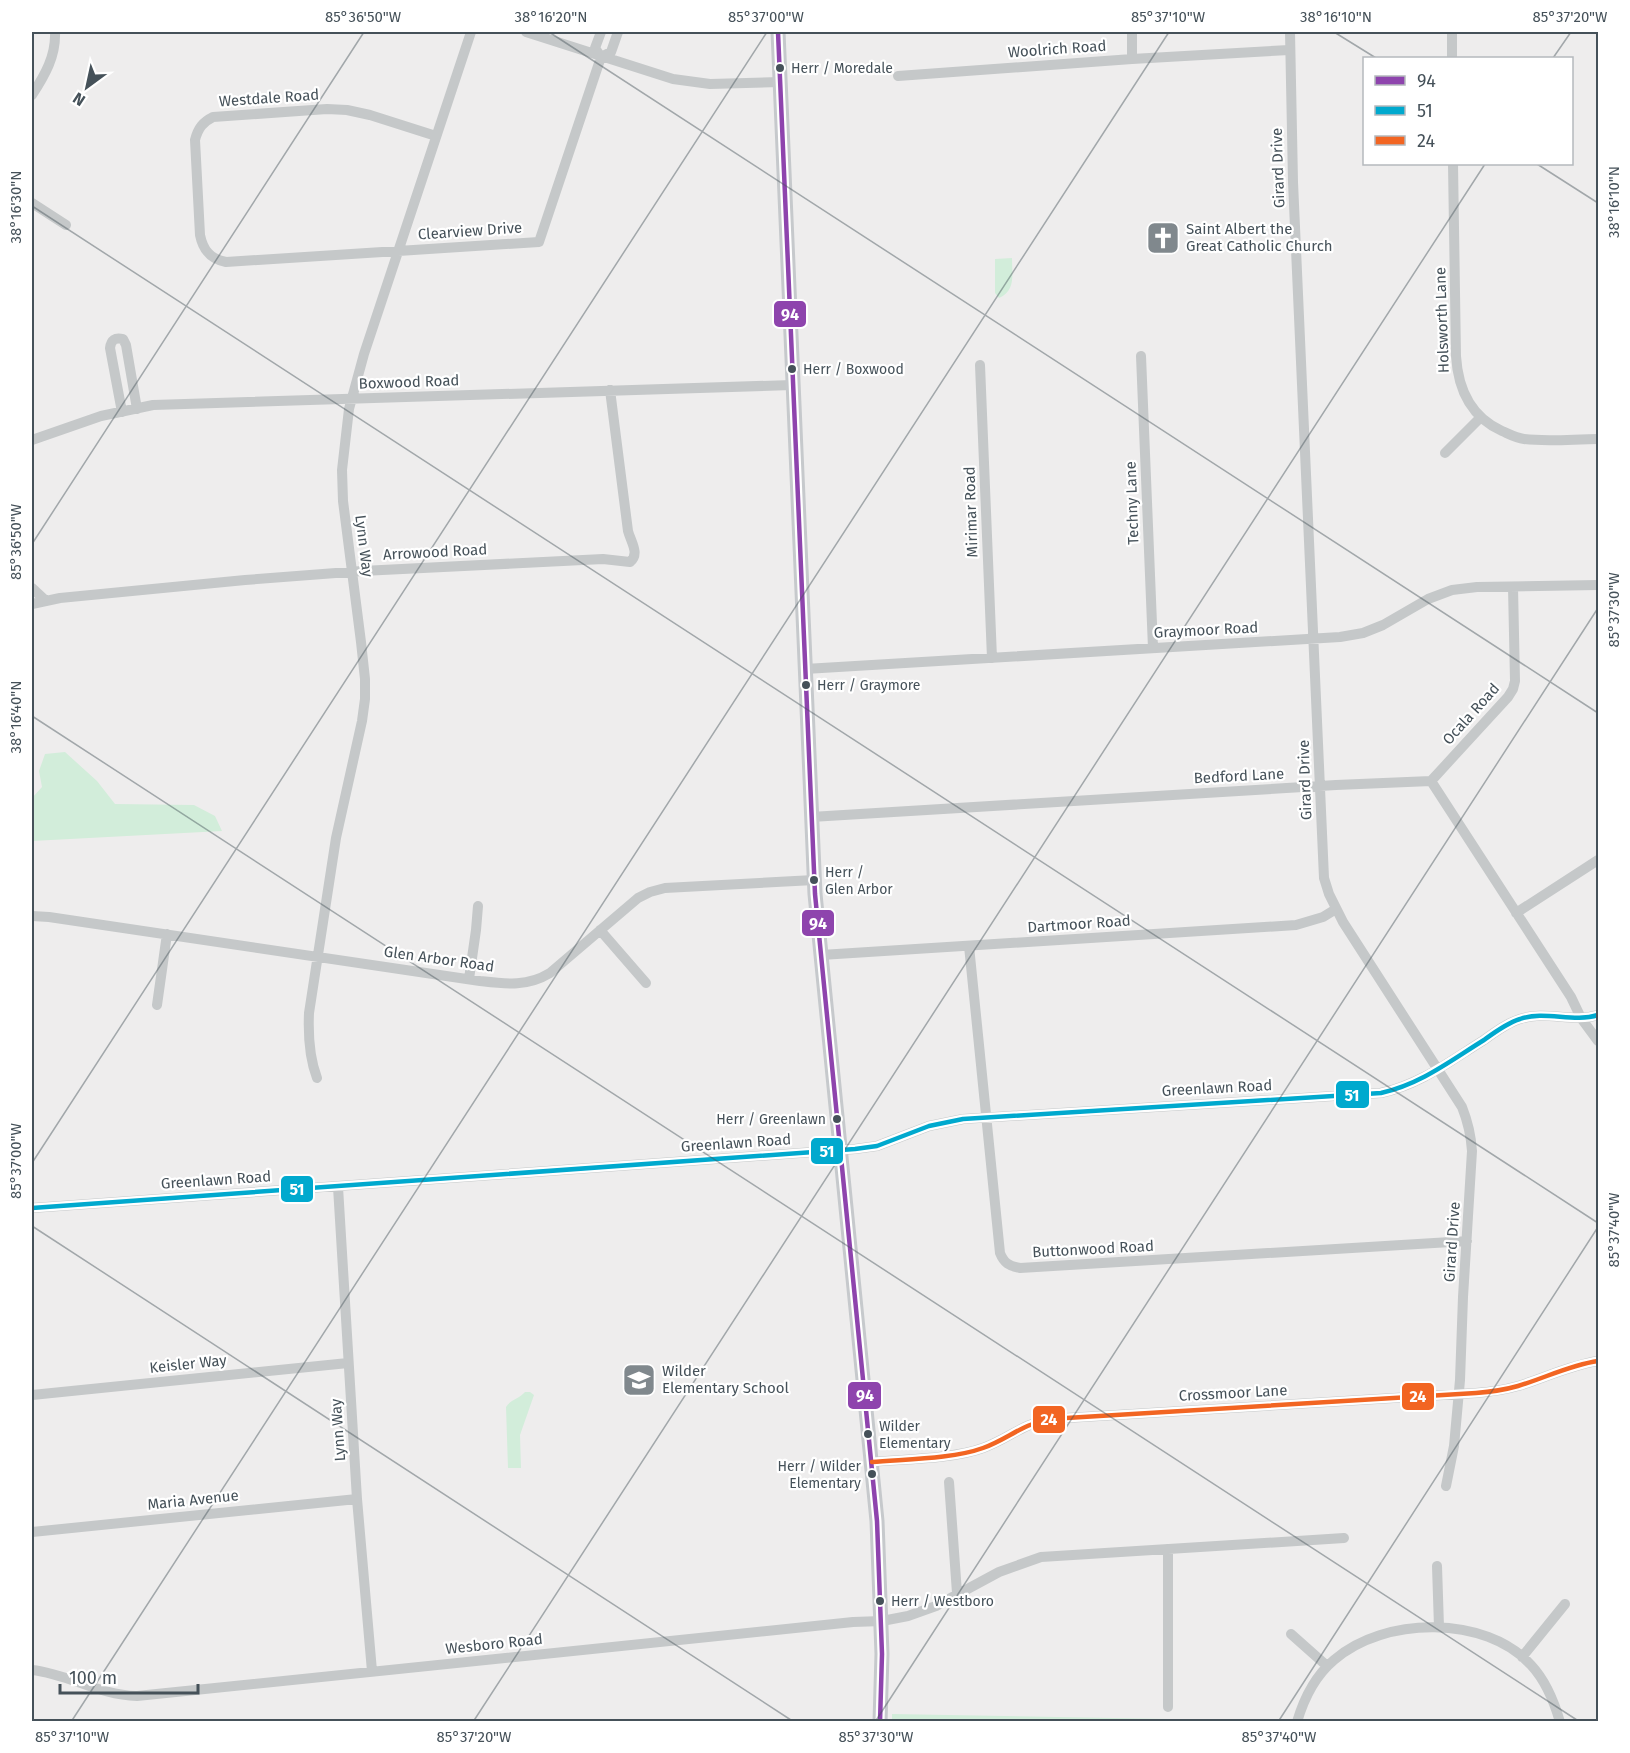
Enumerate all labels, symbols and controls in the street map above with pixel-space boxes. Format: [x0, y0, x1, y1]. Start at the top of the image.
text: 85°36'50"W [325, 8, 402, 26]
text: 38°16'20"N [515, 8, 587, 26]
text: 85°37'00"W [728, 8, 804, 26]
text: 85°37'10"W [1131, 8, 1206, 26]
text: 38°16'10"N [1300, 8, 1372, 26]
text: 85°37'20"W [1533, 8, 1608, 26]
street label: Woolrich Road [1007, 37, 1107, 61]
north arrow [57, 57, 117, 117]
legend [1363, 57, 1573, 165]
place label: Herr / Moredale [791, 60, 893, 77]
marker: Herr / Moredale [774, 62, 786, 74]
text: 94 [1417, 70, 1436, 92]
street label: Westdale Road [218, 86, 320, 110]
text: N [69, 88, 89, 110]
text: 51 [1417, 100, 1433, 122]
street label: Girard Drive [1268, 127, 1288, 209]
text: 24 [1417, 130, 1435, 152]
text: 38°16'10"N [1605, 166, 1623, 238]
text: 38°16'30"N [7, 170, 25, 244]
street label: Clearview Drive [417, 218, 523, 244]
church icon: Saint Albert the Great Catholic Church [1145, 220, 1181, 256]
place label: Saint Albert the Great Catholic Church [1186, 220, 1333, 255]
street label: Holsworth Lane [1431, 267, 1453, 373]
line badge: 94 [773, 300, 807, 328]
text: 94 [781, 305, 799, 324]
place label: Herr / Boxwood [803, 361, 904, 378]
marker: Herr / Boxwood [786, 363, 798, 375]
street label: Boxwood Road [358, 371, 460, 393]
street label: Techny Lane [1122, 461, 1142, 545]
street label: Mirimar Road [960, 466, 982, 558]
text: 85°36'50"W [7, 503, 25, 580]
street label: Lynn Way [351, 514, 377, 579]
street label: Arrowood Road [382, 540, 488, 564]
text: 85°37'30"W [1605, 572, 1623, 648]
street label: Graymoor Road [1153, 618, 1259, 642]
place label: Herr / Graymore [817, 677, 921, 694]
marker: Herr / Graymore [800, 679, 812, 691]
street label: Ocala Road [1439, 680, 1503, 748]
text: 38°16'40"N [7, 681, 25, 753]
street label: Girard Drive [1295, 739, 1315, 821]
street label: Bedford Lane [1193, 765, 1285, 787]
place label: Herr / Glen Arbor [825, 864, 893, 898]
marker: Herr / Glen Arbor [808, 874, 820, 886]
line badge: 94 [801, 909, 835, 937]
street label: Dartmoor Road [1027, 911, 1131, 937]
text: 94 [809, 914, 827, 933]
street label: Glen Arbor Road [383, 942, 495, 976]
street label: Greenlawn Road [1161, 1076, 1273, 1100]
line badge: 51 [1335, 1080, 1370, 1109]
text: 51 [1344, 1086, 1360, 1105]
place label: Herr / Greenlawn [716, 1111, 826, 1128]
marker: Herr / Greenlawn [831, 1113, 843, 1125]
text: 85°37'00"W [7, 1123, 25, 1199]
street label: Greenlawn Road [680, 1130, 792, 1156]
line badge: 51 [810, 1137, 844, 1165]
text: 51 [819, 1142, 835, 1161]
street label: Greenlawn Road [160, 1167, 272, 1193]
line badge: 51 [280, 1175, 314, 1203]
text: 51 [289, 1180, 305, 1199]
text: 85°37'40"W [1605, 1192, 1623, 1267]
street label: Girard Drive [1440, 1201, 1464, 1283]
street label: Buttonwood Road [1032, 1237, 1154, 1261]
street label: Keisler Way [148, 1351, 228, 1377]
school or university icon: Wilder Elementary School [621, 1362, 657, 1398]
place label: Wilder Elementary School [662, 1362, 790, 1397]
line badge: 94 [847, 1381, 882, 1410]
street label: Crossmoor Lane [1178, 1381, 1288, 1405]
line badge: 24 [1401, 1382, 1435, 1411]
text: 94 [856, 1386, 874, 1405]
text: 24 [1410, 1387, 1426, 1406]
street label: Lynn Way [327, 1398, 349, 1462]
line badge: 24 [1032, 1405, 1066, 1434]
text: 24 [1041, 1410, 1057, 1429]
place label: Wilder Elementary [879, 1418, 951, 1452]
marker: Wilder Elementary [862, 1428, 874, 1440]
place label: Herr / Wilder Elementary [777, 1458, 862, 1492]
marker: Herr / Wilder Elementary [866, 1468, 878, 1480]
street label: Maria Avenue [146, 1486, 240, 1514]
place label: Herr / Westboro [891, 1593, 994, 1610]
marker: Herr / Westboro [874, 1595, 886, 1607]
street label: Wesboro Road [444, 1630, 544, 1658]
scale bar [60, 1657, 198, 1695]
text: 100 m [69, 1667, 117, 1689]
text: 85°37'10"W [35, 1728, 110, 1746]
text: 85°37'20"W [437, 1728, 512, 1746]
text: 85°37'30"W [838, 1728, 914, 1746]
text: 85°37'40"W [1242, 1728, 1317, 1746]

